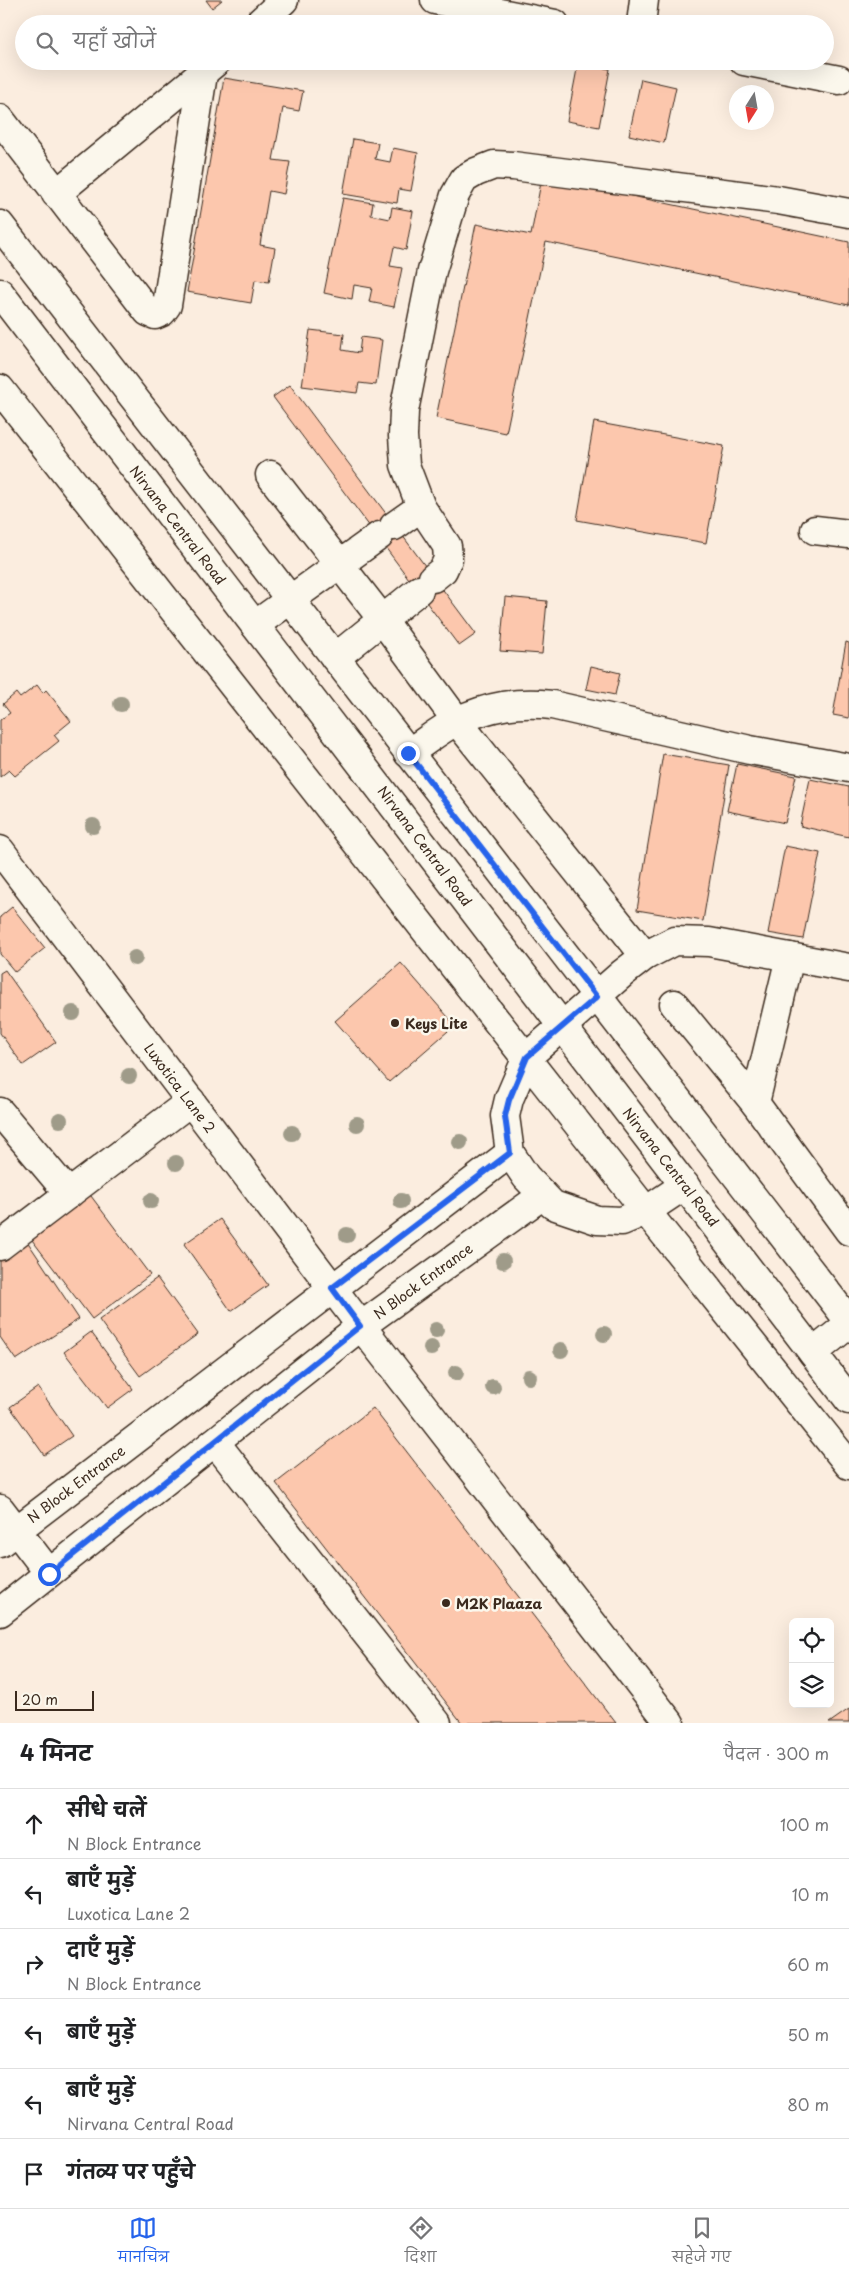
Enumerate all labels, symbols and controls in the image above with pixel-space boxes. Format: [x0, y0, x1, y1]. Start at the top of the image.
search box [15, 15, 834, 70]
text: यहाँ खोजें [73, 26, 156, 54]
icon: search [33, 29, 61, 57]
north arrow [729, 85, 774, 130]
street label: Nirvana Central Road [125, 461, 231, 589]
route end [397, 742, 420, 765]
street label: Nirvana Central Road [373, 781, 477, 911]
place label: Keys Lite [405, 1013, 468, 1034]
marker: Keys Lite [389, 1017, 401, 1029]
street label: Luxotica Lane 2 [139, 1039, 221, 1137]
street label: Nirvana Central Road [618, 1103, 724, 1231]
street label: N Block Entrance [369, 1238, 477, 1324]
street label: N Block Entrance [23, 1440, 130, 1528]
route start [38, 1563, 61, 1586]
place label: M2K Plaaza [456, 1593, 542, 1614]
marker: M2K Plaaza [440, 1597, 452, 1609]
map controls [789, 1618, 834, 1708]
button: locate [789, 1618, 834, 1663]
button: layers [789, 1663, 834, 1708]
scale bar [15, 1688, 94, 1711]
text: 20 m [22, 1689, 58, 1710]
text: 4 मिनट [20, 1736, 92, 1768]
text: पैदल · 300 m [724, 1741, 829, 1765]
text: सीधे चलें [67, 1795, 146, 1823]
icon: ahead [20, 1810, 48, 1838]
text: 100 m [780, 1812, 829, 1836]
text: N Block Entrance [67, 1831, 202, 1855]
text: बाएँ मुड़ें [67, 1865, 135, 1893]
icon: left [20, 1880, 48, 1908]
text: 10 m [792, 1882, 829, 1906]
text: Luxotica Lane 2 [67, 1901, 190, 1925]
text: दाएँ मुड़ें [67, 1935, 134, 1963]
icon: right [20, 1950, 48, 1978]
text: 60 m [787, 1952, 829, 1976]
text: N Block Entrance [67, 1971, 202, 1995]
text: बाएँ मुड़ें [67, 2017, 135, 2045]
icon: left [20, 2020, 48, 2048]
text: 50 m [788, 2022, 829, 2046]
text: बाएँ मुड़ें [67, 2075, 135, 2103]
icon: left [20, 2090, 48, 2118]
text: 80 m [787, 2092, 829, 2116]
text: Nirvana Central Road [67, 2111, 234, 2135]
text: गंतव्य पर पहुँचे [67, 2157, 195, 2185]
icon: arrive [20, 2160, 48, 2188]
tab: मानचित्र [118, 2214, 169, 2273]
tab: दिशा [405, 2214, 436, 2273]
tab: सहेजे गए [672, 2214, 731, 2273]

